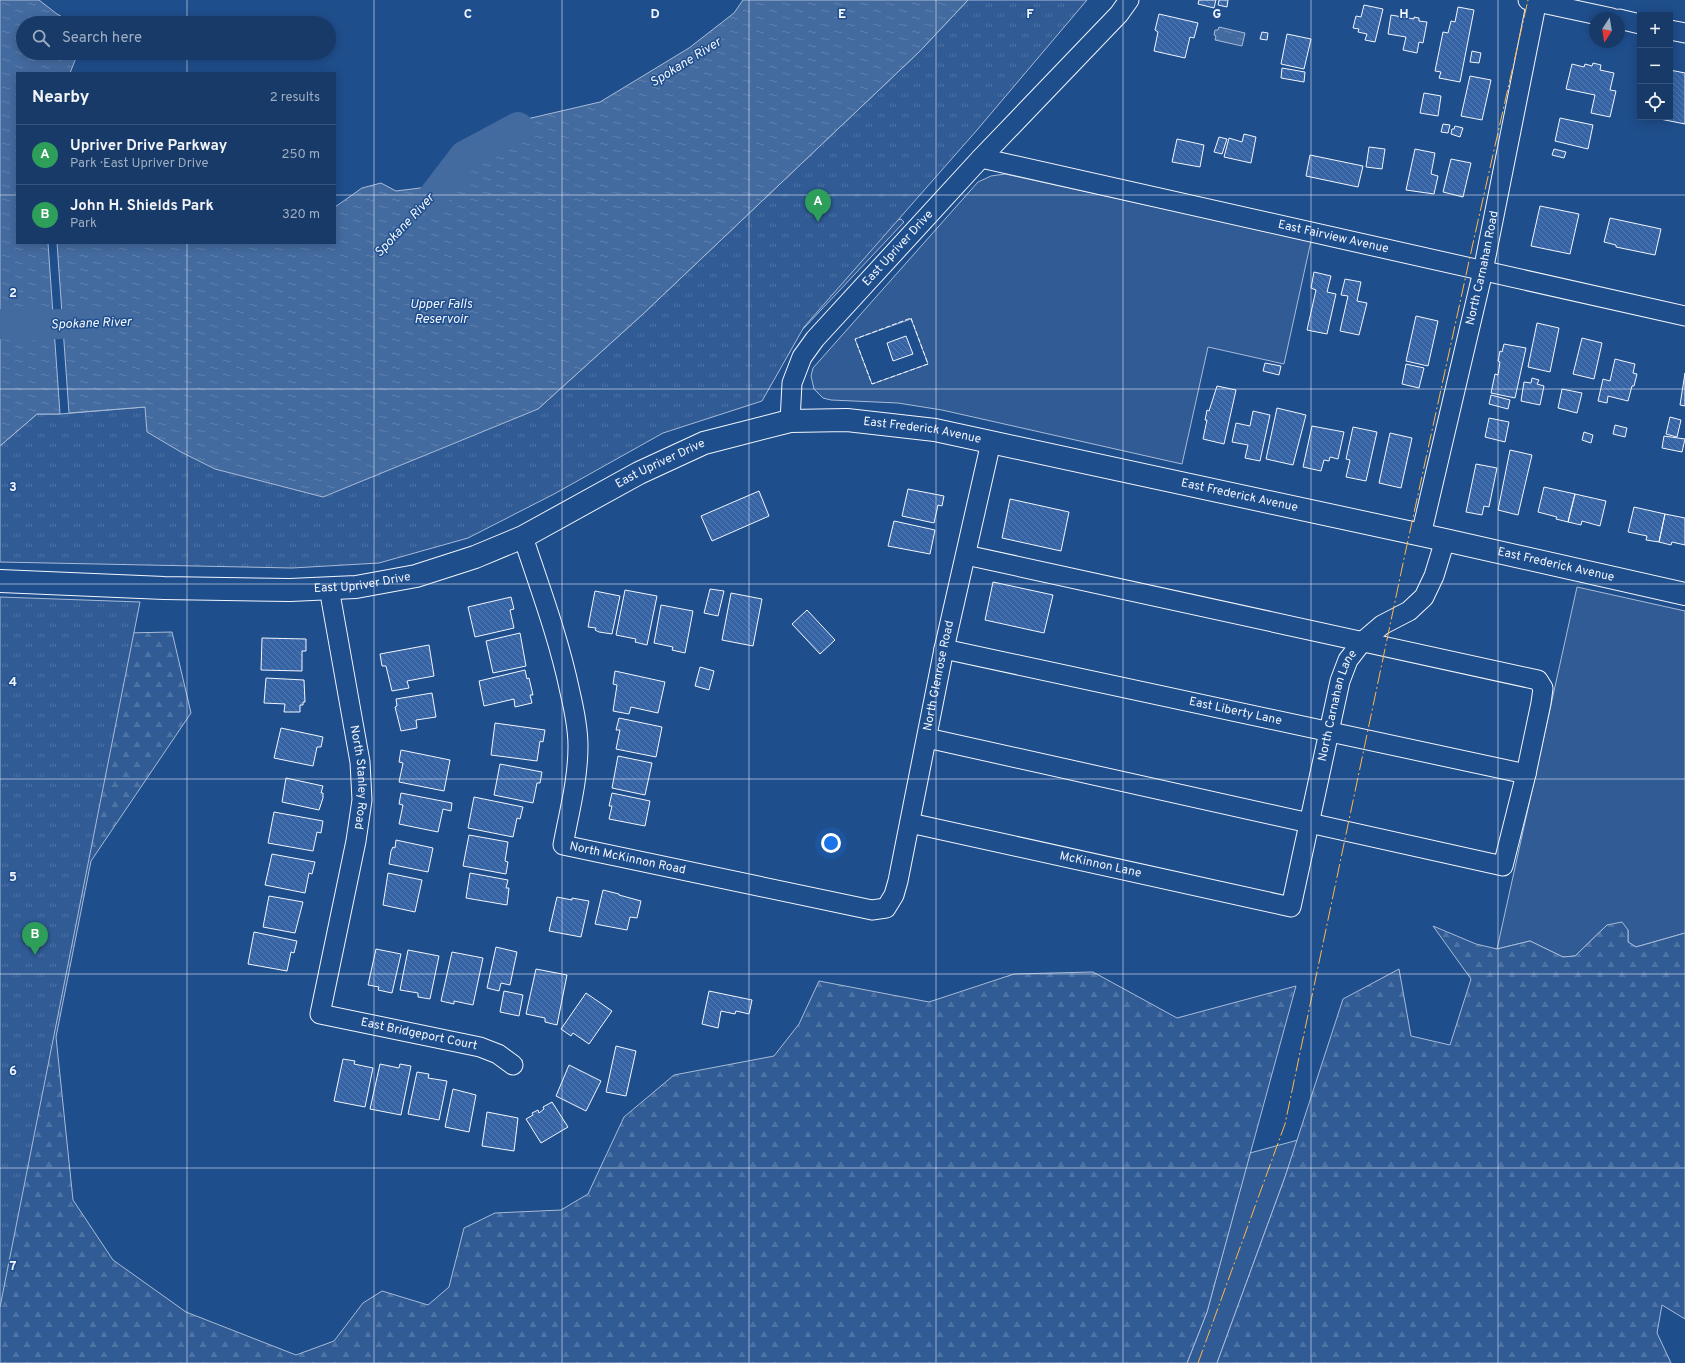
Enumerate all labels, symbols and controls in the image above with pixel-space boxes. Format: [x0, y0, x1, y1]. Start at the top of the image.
text: C [464, 7, 472, 23]
text: D [650, 7, 660, 23]
text: E [838, 7, 846, 23]
text: F [1026, 7, 1034, 23]
text: G [1213, 7, 1222, 23]
text: H [1399, 7, 1409, 23]
north arrow [1589, 12, 1625, 48]
map controls [1637, 12, 1673, 120]
button: + [1637, 12, 1673, 48]
search box [16, 16, 336, 60]
icon: search [30, 27, 52, 49]
text: Search here [62, 29, 142, 48]
water label: Spokane River [647, 34, 725, 91]
button: − [1637, 48, 1673, 84]
button: locate [1637, 84, 1673, 120]
text: Nearby [32, 87, 89, 109]
text: 2 results [270, 90, 320, 106]
text: Upriver Drive Parkway [70, 137, 227, 156]
text: A [40, 147, 50, 163]
text: 250 m [282, 147, 320, 163]
text: Park · East Upriver Drive [70, 156, 209, 172]
pin: A [805, 189, 831, 222]
water label: Spokane River [372, 190, 439, 261]
text: John H. Shields Park [70, 197, 214, 216]
text: B [41, 207, 49, 223]
text: 320 m [282, 207, 320, 223]
street label: East Upriver Drive [859, 207, 937, 290]
street label: North Carnahan Road [1463, 209, 1503, 327]
text: Park [70, 216, 97, 232]
street label: East Fairview Avenue [1276, 217, 1390, 257]
text: 2 [9, 286, 17, 302]
water label: Upper Falls Reservoir [410, 297, 472, 328]
water label: Spokane River [50, 315, 133, 333]
street label: East Frederick Avenue [862, 414, 983, 448]
street label: East Upriver Drive [613, 436, 708, 492]
street label: East Frederick Avenue [1179, 475, 1299, 516]
text: 3 [9, 480, 17, 496]
street label: East Frederick Avenue [1496, 544, 1616, 586]
street label: East Upriver Drive [314, 569, 412, 597]
street label: North Glenrose Road [920, 619, 958, 732]
street label: North Carnahan Lane [1315, 647, 1361, 763]
text: 4 [9, 675, 17, 691]
street label: East Liberty Lane [1187, 694, 1283, 729]
street label: North Stanley Road [346, 724, 370, 831]
your location [821, 833, 841, 853]
street label: North McKinnon Road [568, 839, 687, 879]
street label: McKinnon Lane [1058, 848, 1143, 882]
text: 5 [9, 870, 17, 886]
pin: B [22, 922, 48, 955]
street label: East Bridgeport Court [359, 1015, 479, 1054]
text: 6 [9, 1064, 17, 1080]
text: 7 [10, 1259, 17, 1275]

